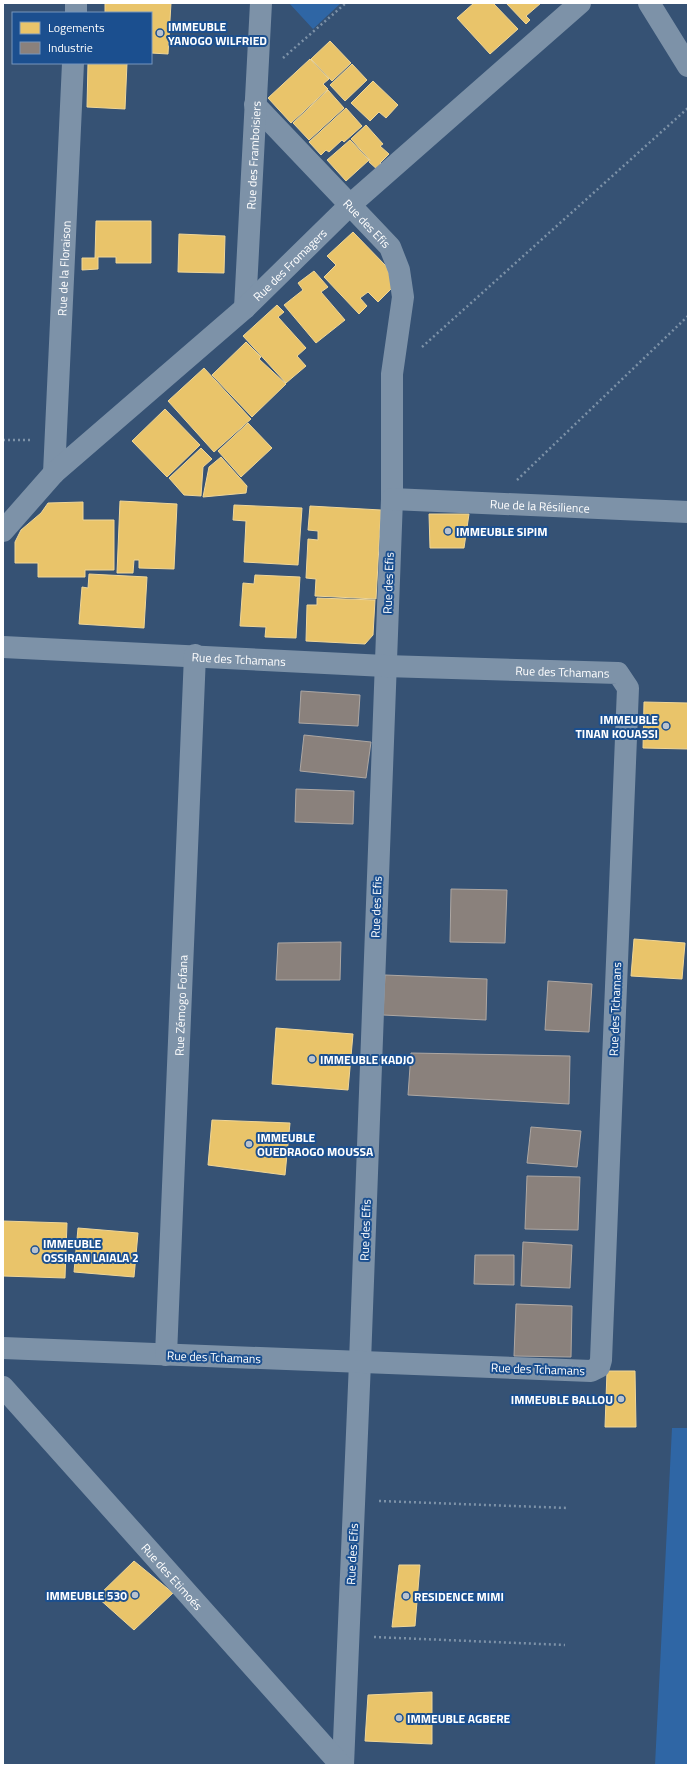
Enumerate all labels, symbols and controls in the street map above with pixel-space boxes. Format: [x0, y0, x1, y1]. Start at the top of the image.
legend [12, 12, 152, 64]
place label: IMMEUBLE YANOGO WILFRIED [168, 17, 267, 50]
text: Logements [48, 18, 105, 37]
marker: IMMEUBLE YANOGO WILFRIED [155, 28, 165, 38]
text: Industrie [48, 38, 93, 57]
street label: Rue des Framboisiers [241, 100, 265, 210]
street label: Rue des Efis [339, 194, 396, 252]
street label: Rue de la Floraison [52, 220, 75, 316]
street label: Rue des Fromagers [248, 223, 331, 305]
street label: Rue de la Résilience [490, 494, 590, 517]
place label: IMMEUBLE SIPIM [456, 522, 548, 541]
marker: IMMEUBLE SIPIM [443, 526, 453, 536]
street label: Rue des Efis [377, 551, 399, 614]
street label: Rue des Tchamans [191, 647, 287, 671]
street label: Rue des Tchamans [515, 660, 610, 682]
place label: IMMEUBLE TINAN KOUASSI [575, 710, 658, 743]
marker: IMMEUBLE TINAN KOUASSI [661, 721, 671, 731]
street label: Rue des Efis [365, 875, 387, 938]
street label: Rue Zémogo Fofana [169, 954, 192, 1056]
street label: Rue des Tchamans [604, 961, 626, 1056]
place label: IMMEUBLE KADJO [320, 1050, 414, 1069]
marker: IMMEUBLE KADJO [307, 1054, 317, 1064]
place label: IMMEUBLE OUEDRAOGO MOUSSA [257, 1128, 374, 1161]
marker: IMMEUBLE OUEDRAOGO MOUSSA [244, 1139, 254, 1149]
street label: Rue des Efis [354, 1198, 376, 1261]
place label: IMMEUBLE OSSIRAN LAIALA 2 [43, 1234, 139, 1267]
marker: IMMEUBLE OSSIRAN LAIALA 2 [30, 1245, 40, 1255]
street label: Rue des Tchamans [167, 1346, 262, 1368]
street label: Rue des Tchamans [491, 1358, 586, 1380]
place label: IMMEUBLE BALLOU [511, 1390, 613, 1409]
marker: IMMEUBLE BALLOU [616, 1394, 626, 1404]
street label: Rue des Efis [341, 1522, 363, 1585]
street label: Rue des Etimoés [137, 1538, 208, 1615]
place label: IMMEUBLE 530 [46, 1586, 127, 1605]
place label: RESIDENCE MIMI [414, 1587, 504, 1606]
marker: IMMEUBLE 530 [130, 1590, 140, 1600]
marker: RESIDENCE MIMI [401, 1591, 411, 1601]
place label: IMMEUBLE AGBERE [407, 1709, 511, 1728]
marker: IMMEUBLE AGBERE [394, 1713, 404, 1723]

